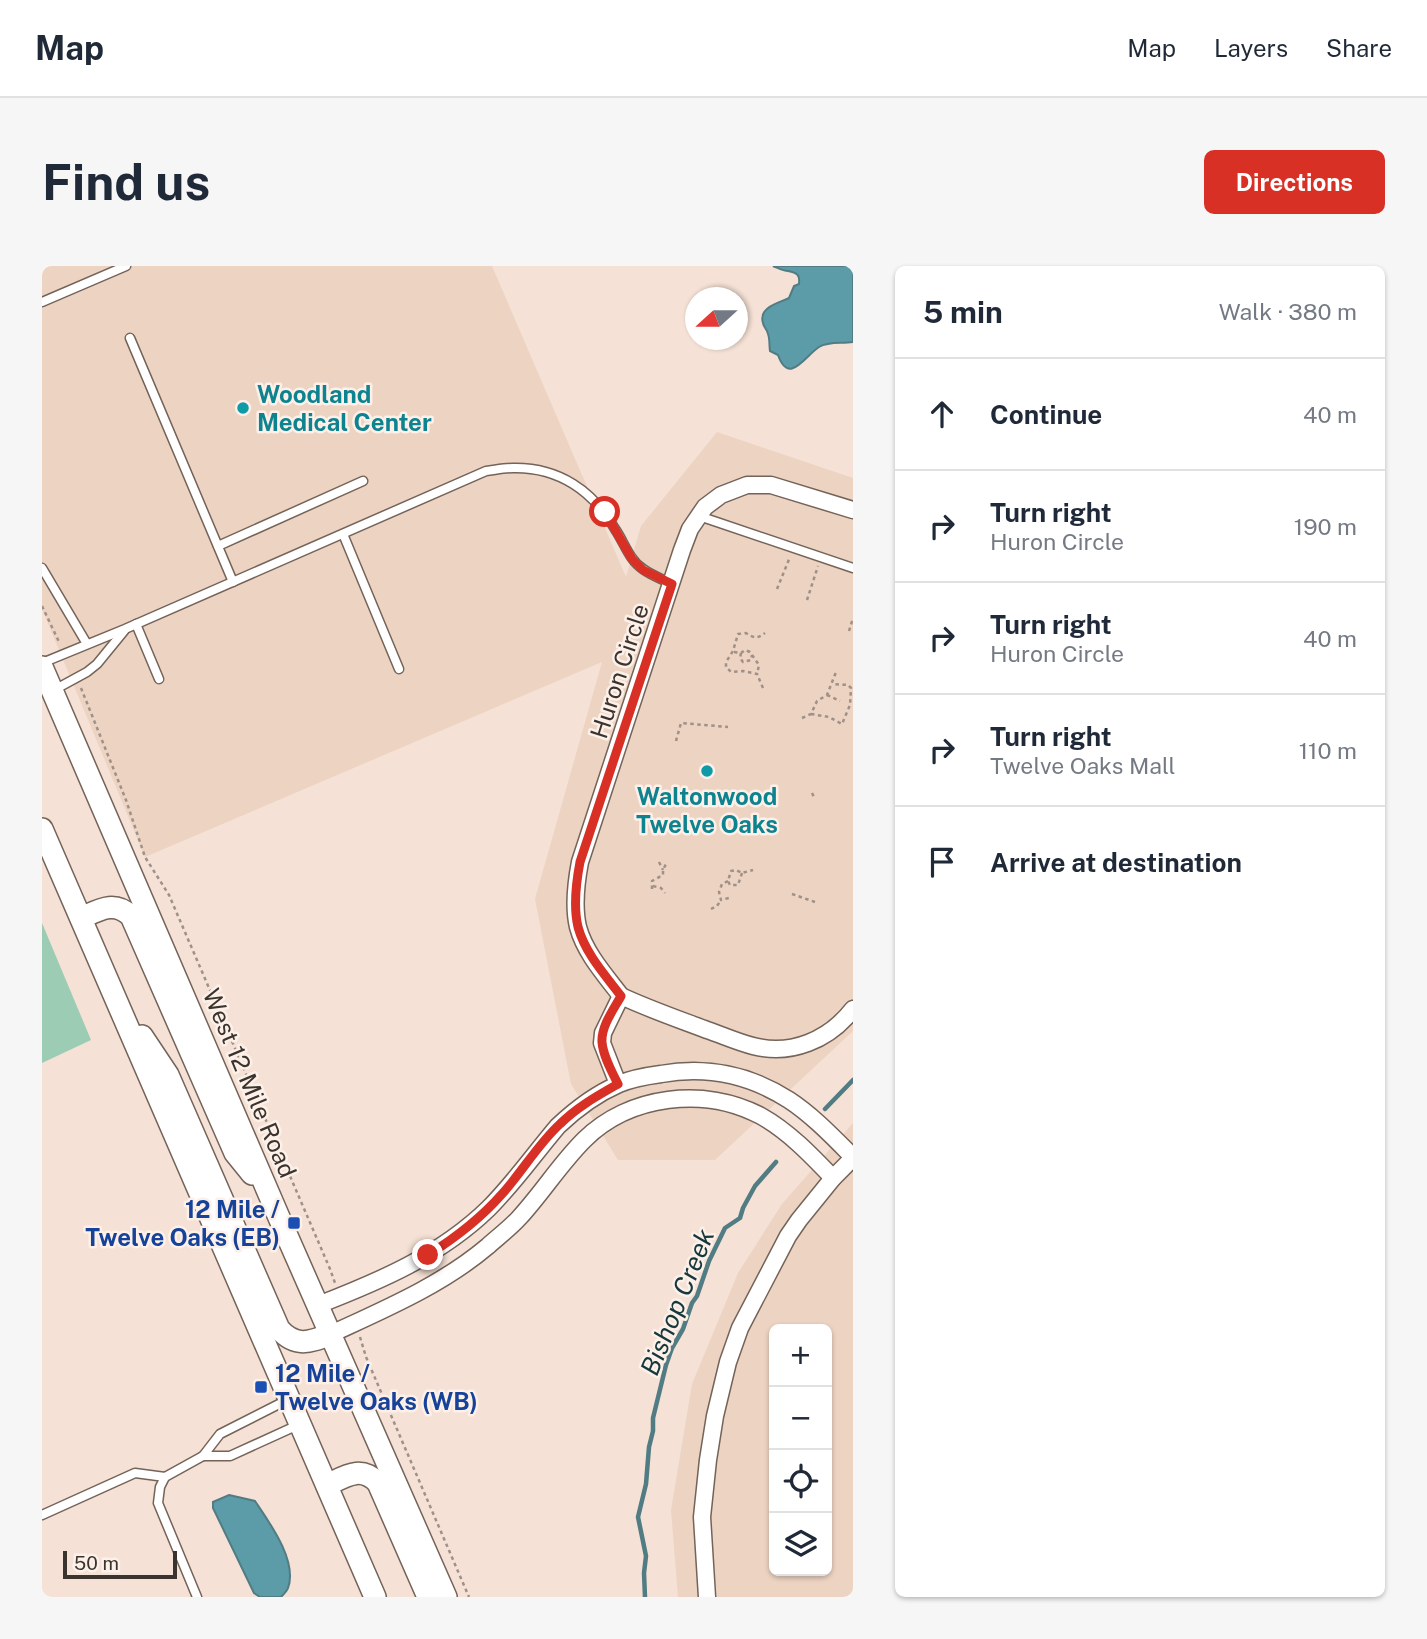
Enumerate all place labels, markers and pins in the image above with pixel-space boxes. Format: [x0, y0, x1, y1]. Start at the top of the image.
place label: Woodland Medical Center [257, 380, 432, 436]
marker: Woodland Medical Center [235, 400, 251, 416]
marker: Waltonwood Twelve Oaks [699, 763, 715, 779]
place label: Waltonwood Twelve Oaks [636, 782, 778, 838]
place label: 12 Mile / Twelve Oaks (EB) [85, 1195, 280, 1251]
marker: 12 Mile / Twelve Oaks (EB) [286, 1215, 302, 1231]
place label: 12 Mile / Twelve Oaks (WB) [275, 1359, 478, 1415]
marker: 12 Mile / Twelve Oaks (WB) [253, 1379, 269, 1395]

